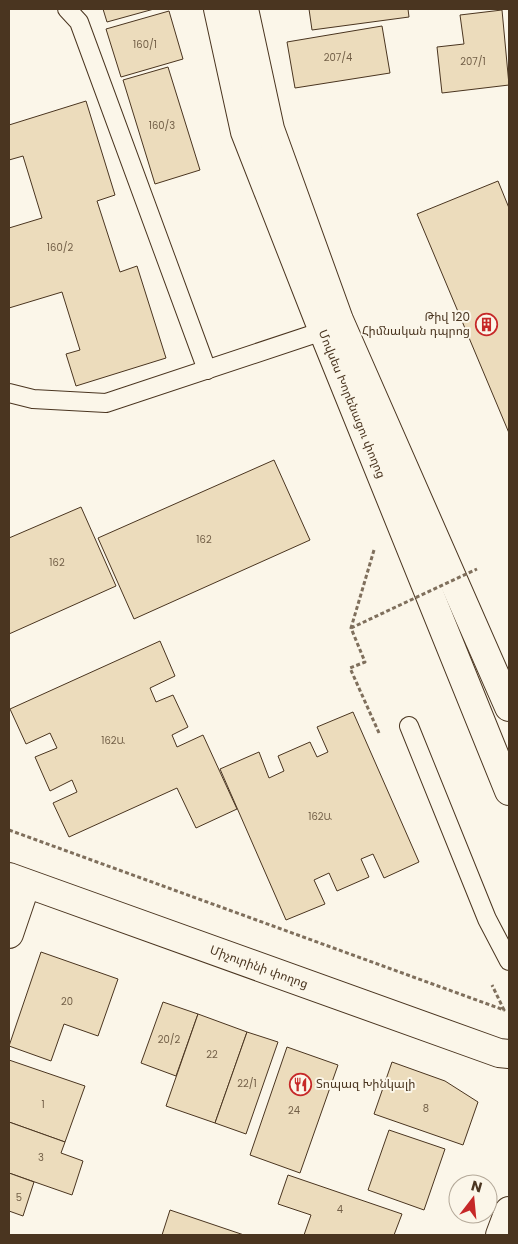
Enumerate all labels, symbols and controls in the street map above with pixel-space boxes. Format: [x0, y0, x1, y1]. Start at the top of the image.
house number: 160/1 [133, 37, 157, 52]
house number: 207/4 [324, 50, 352, 65]
house number: 207/1 [460, 54, 486, 69]
house number: 160/3 [149, 118, 175, 133]
house number: 160/2 [47, 240, 73, 255]
place label: Թիվ 120 Հիմնական դպրոց [362, 308, 470, 339]
building icon: Թիվ 120 Հիմնական դպրոց [474, 312, 498, 336]
street label: Մովսես Խորենացու փողոց [315, 327, 390, 481]
house number: 162 [196, 532, 212, 547]
house number: 162 [49, 555, 65, 570]
house number: 162Ա [101, 733, 125, 748]
house number: 162Ա [308, 809, 332, 824]
street label: Միչուրինի փողոց [208, 941, 311, 992]
house number: 20 [61, 994, 73, 1009]
house number: 20/2 [158, 1032, 181, 1047]
house number: 22 [206, 1047, 218, 1062]
restaurant icon: Տոպազ Խինկալի [288, 1072, 312, 1096]
place label: Տոպազ Խինկալի [316, 1075, 416, 1092]
house number: 22/1 [237, 1076, 257, 1091]
house number: 1 [41, 1097, 45, 1112]
house number: 8 [423, 1101, 429, 1116]
house number: 24 [288, 1103, 300, 1118]
house number: 3 [38, 1150, 44, 1165]
north arrow [448, 1174, 498, 1224]
text: N [469, 1175, 484, 1198]
house number: 5 [16, 1190, 22, 1205]
house number: 4 [337, 1202, 343, 1217]

